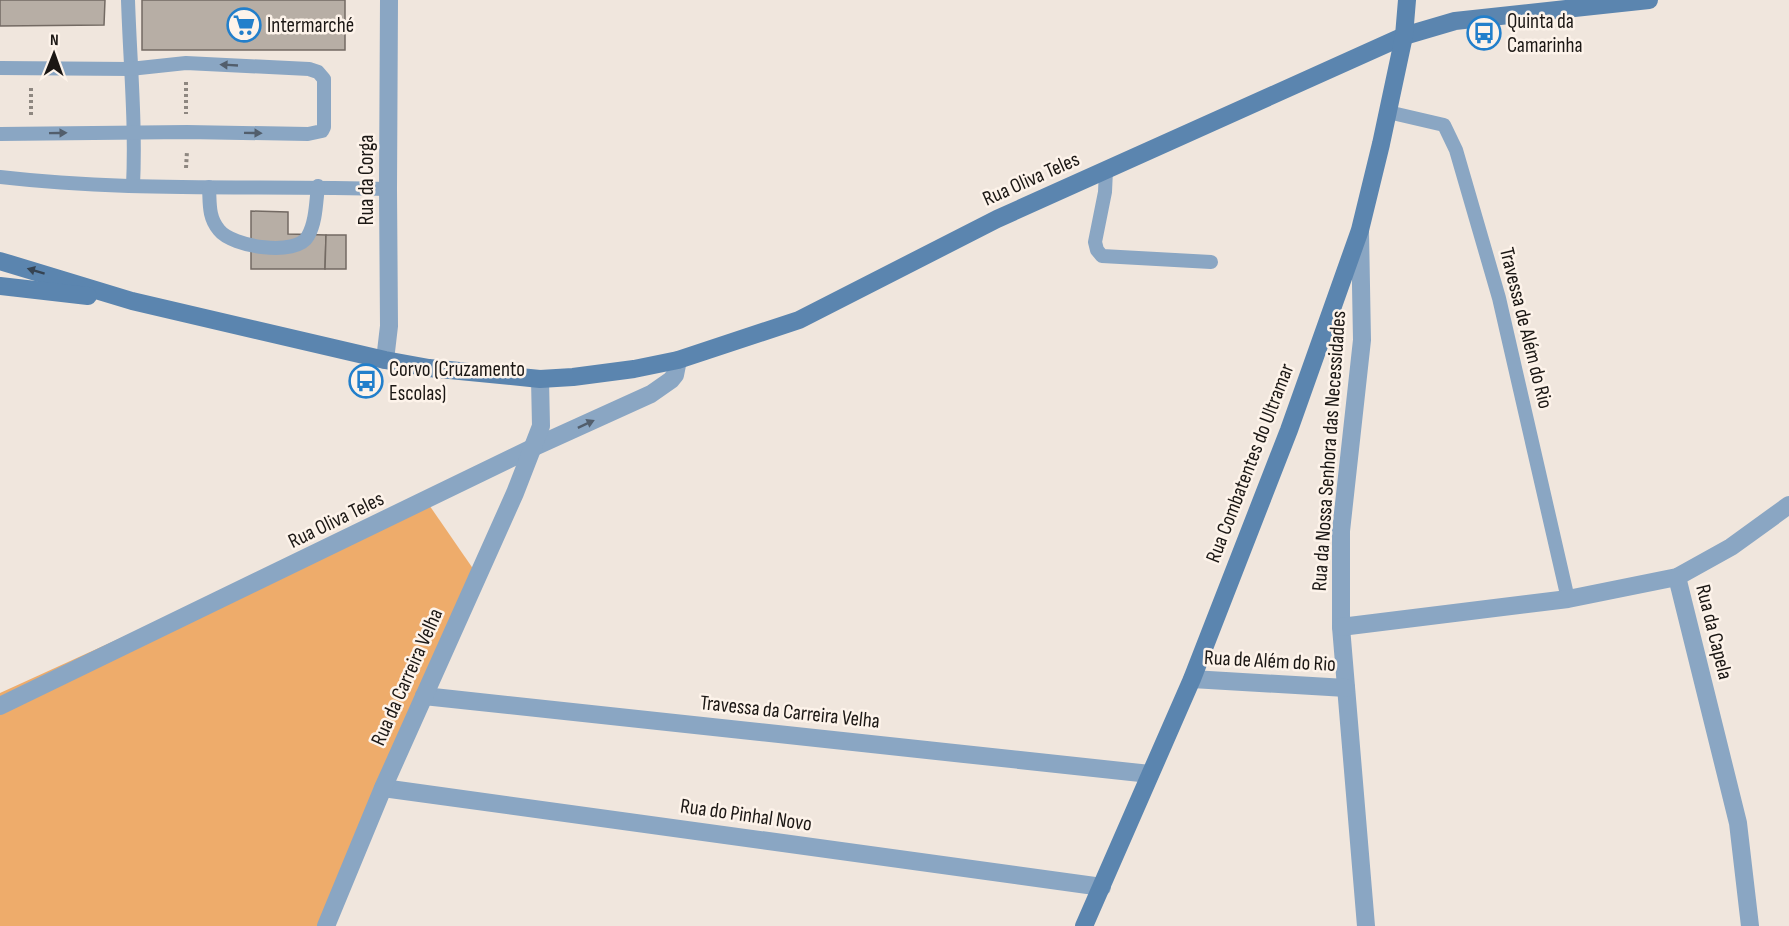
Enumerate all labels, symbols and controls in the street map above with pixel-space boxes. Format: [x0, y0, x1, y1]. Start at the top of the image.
supermarket icon: Intermarché [226, 7, 262, 43]
place label: Quinta da Camarinha [1507, 9, 1582, 58]
place label: Intermarché [267, 13, 354, 38]
bus stop icon: Quinta da Camarinha [1466, 15, 1502, 51]
north arrow [24, 24, 84, 84]
text: N [50, 31, 59, 50]
one-way arrow [220, 61, 239, 70]
one-way arrow [244, 128, 263, 138]
one-way arrow [49, 129, 68, 138]
street label: Rua da Corga [354, 135, 379, 225]
street label: Rua Oliva Teles [979, 147, 1083, 211]
street label: Travessa de Além do Rio [1494, 245, 1558, 411]
one-way arrow [27, 266, 45, 275]
street label: Rua da Nossa Senhora das Necessidades [1307, 310, 1351, 592]
place label: Corvo (Cruzamento Escolas) [389, 357, 525, 406]
street label: Rua Combatentes do Ultramar [1200, 360, 1300, 566]
bus stop icon: Corvo (Cruzamento Escolas) [348, 363, 384, 399]
one-way arrow [577, 419, 595, 429]
street label: Rua Oliva Teles [284, 486, 388, 554]
street label: Rua da Capela [1690, 582, 1738, 682]
street label: Rua da Carreira Velha [366, 605, 448, 749]
street label: Rua de Além do Rio [1203, 645, 1337, 677]
street label: Travessa da Carreira Velha [699, 690, 881, 734]
street label: Rua do Pinhal Novo [679, 793, 813, 837]

